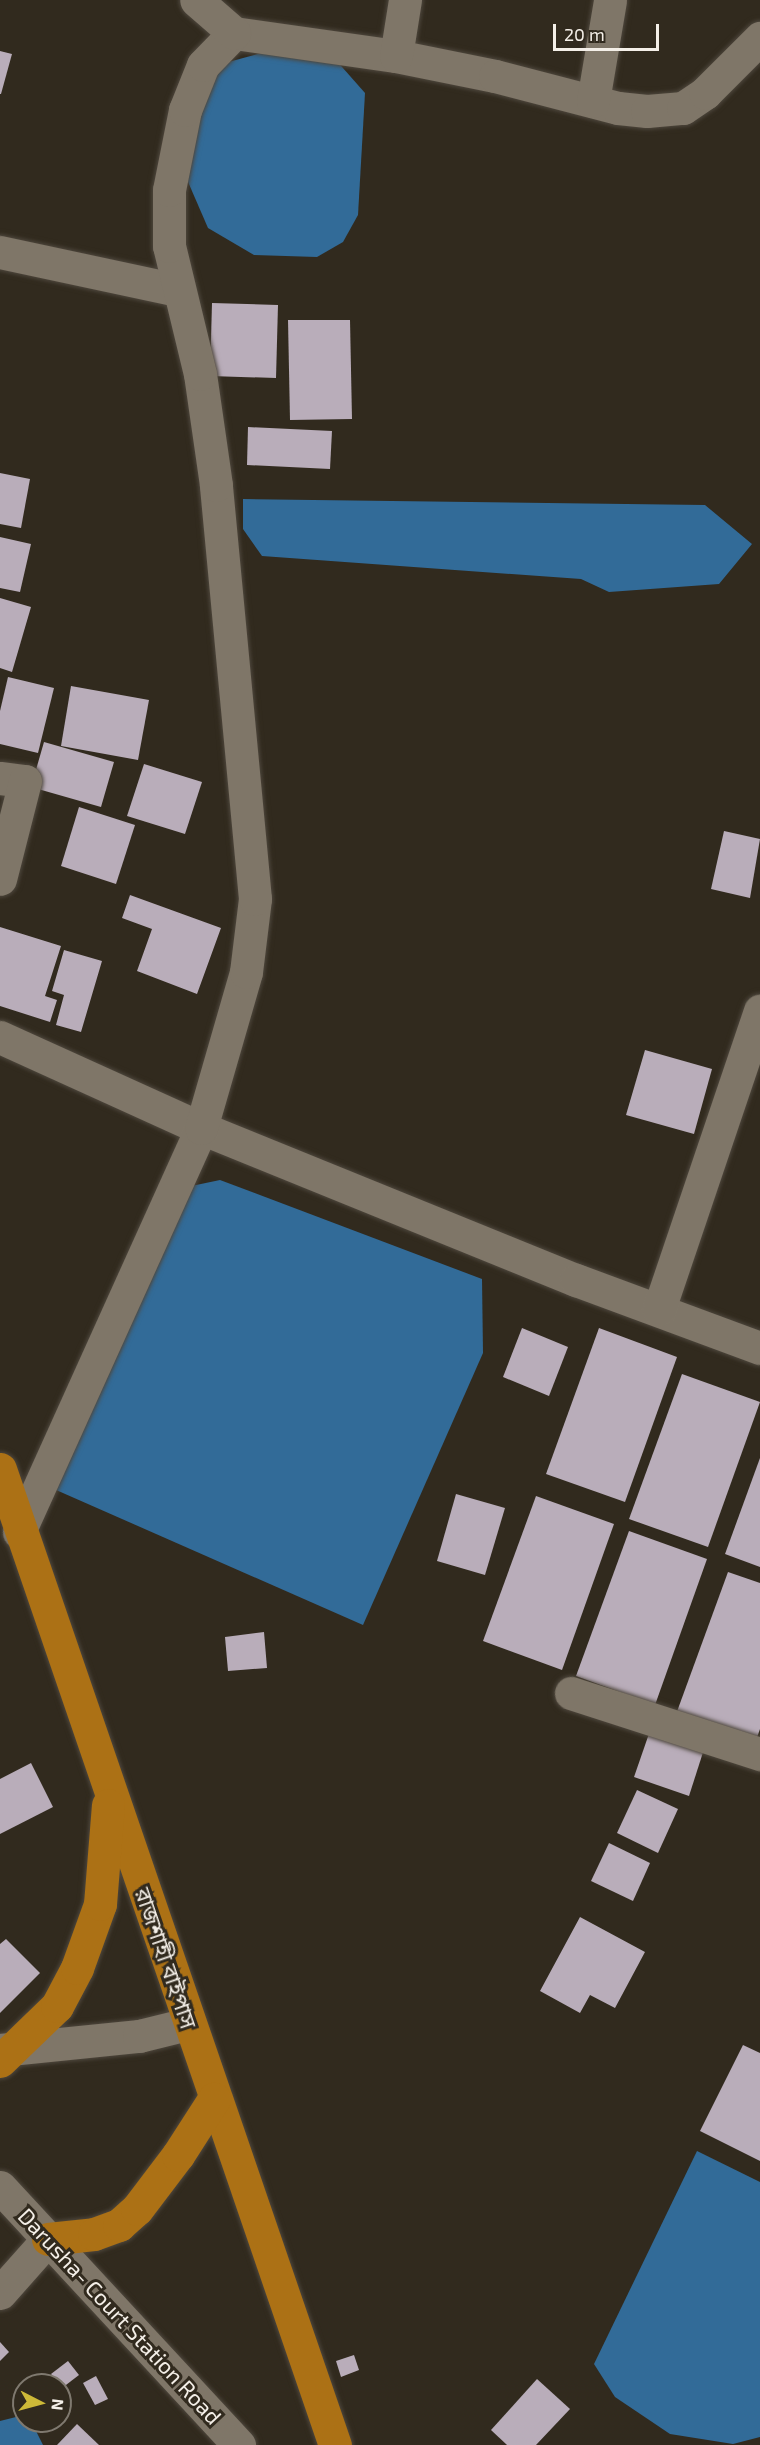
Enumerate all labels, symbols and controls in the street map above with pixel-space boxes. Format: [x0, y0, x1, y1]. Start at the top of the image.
scale bar [556, 12, 662, 50]
text: 20 m [564, 23, 605, 45]
street label: রাজশাহী বাইপাস [130, 1884, 202, 2032]
street label: Darusha- Court Station Road [13, 2202, 227, 2430]
north arrow [12, 2373, 72, 2433]
text: N [48, 2398, 68, 2411]

